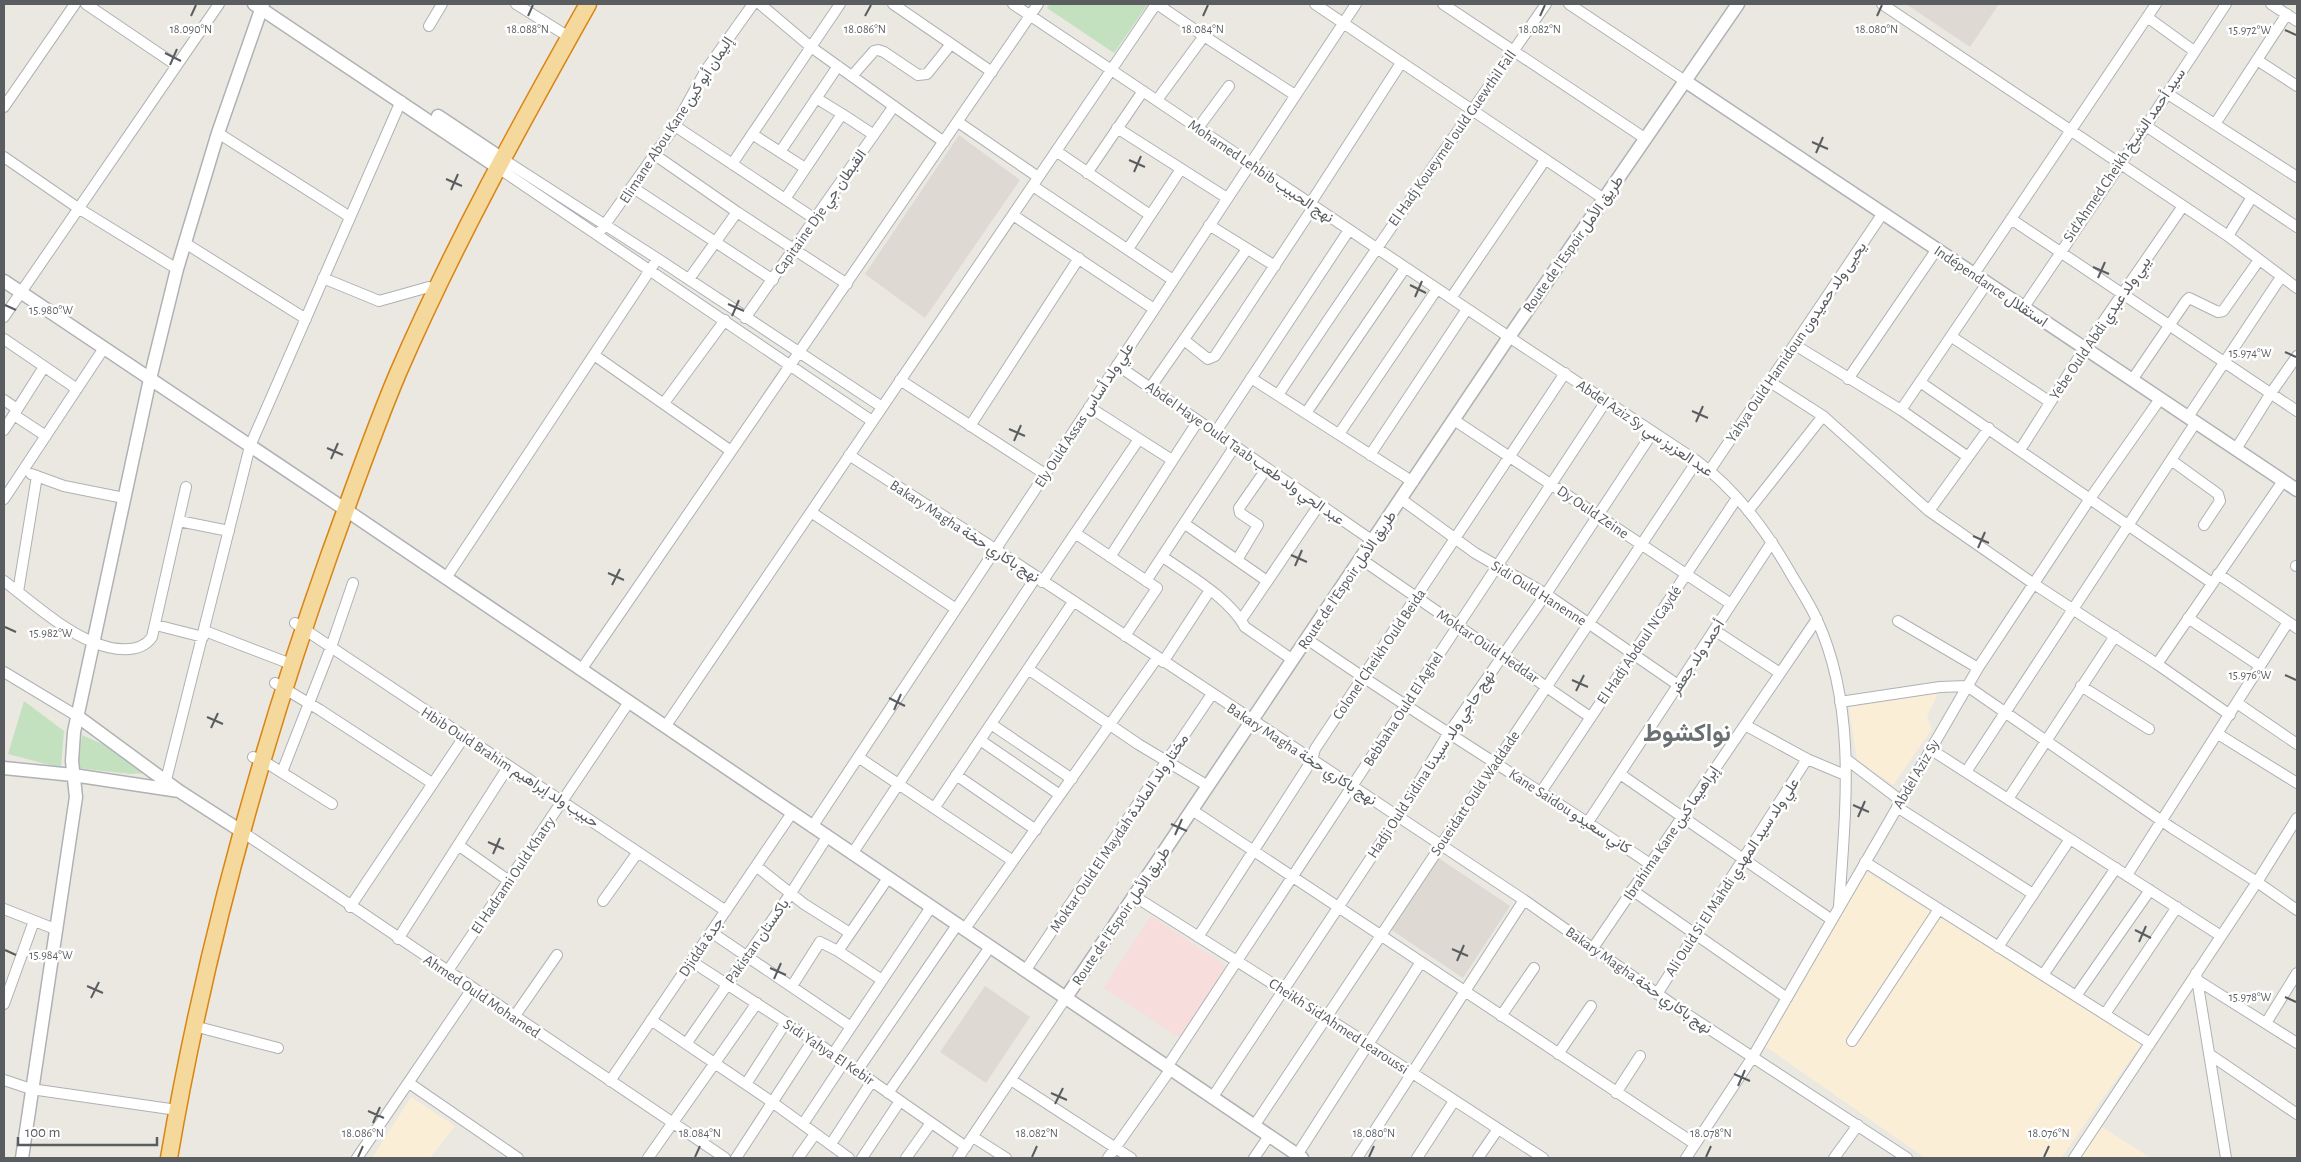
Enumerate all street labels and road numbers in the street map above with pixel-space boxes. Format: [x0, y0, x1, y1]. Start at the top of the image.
street label: Elimane Abou Kane إليمان أبو كين [616, 33, 738, 207]
street label: El Hadj Koueymel ould Guewthil Fall [1386, 48, 1519, 229]
street label: Sid'Ahmed Cheikh سيد أحمد الشيخ [2060, 65, 2191, 247]
street label: Mohamed Lehbib نهج الحبيب [1184, 117, 1336, 228]
street label: Capitaine Dje القبطان جي [772, 147, 873, 280]
street label: Route de l’Espoir طريق الأمل [1519, 172, 1628, 317]
street label: Yahya Ould Hamidoun يحيى ولد حميدون [1724, 239, 1871, 446]
street label: Indépendance استقلال [1931, 243, 2050, 331]
street label: Yebe Ould Abdi يبي ولد عبدي [2047, 254, 2158, 405]
street label: Ely Ould Assas علي ولد أساس [1031, 340, 1141, 493]
street label: Abdel Aziz Sy عبد العزيز سي [1571, 377, 1716, 484]
street label: Abdel Haye Ould Taab عبد الحي ولد طعب [1140, 379, 1347, 532]
street label: Bakary Magha نهج باكاري حخة [885, 477, 1042, 590]
street label: Dy Ould Zeine [1554, 483, 1631, 542]
street label: Route de l’Espoir طريق الأمل [1294, 507, 1401, 653]
street label: Sidi Ould Hanenne [1488, 558, 1589, 629]
street label: El Hadj Abdoul N'Gaydé [1594, 583, 1684, 707]
street label: Colonel Cheikh Ould Beida [1330, 586, 1429, 722]
street label: Moktar Ould Heddar [1434, 607, 1542, 686]
street label: أحمد ولد جعفر [1666, 616, 1728, 699]
street label: Bebbaha Ould El Aghel [1361, 649, 1446, 769]
street label: Hadji Ould Sidina نهج حاجي ولد سيدنا [1365, 668, 1502, 864]
street label: Bakary Magha نهج باكاري حخة [1222, 700, 1379, 813]
street label: Hbib Ould Brahim حبيب ولد إبراهيم [417, 704, 601, 832]
street label: Soueidatt Ould Waddade [1428, 728, 1523, 858]
street label: Moktar Ould El Maydah مختار ولد المائدة [1047, 731, 1192, 936]
street label: Abdel Aziz Sy [1891, 736, 1943, 812]
street label: Ibrahima Kane إبراهيما كين [1621, 763, 1724, 904]
street label: Kane Saidou كاني سعيدو [1503, 766, 1634, 861]
street label: Ali Ould Si El Mahdi علي ولد سيد المهدي [1663, 775, 1806, 982]
street label: El Hadrami Ould Khatry [469, 813, 559, 937]
street label: Route de l’Espoir طريق الأمل [1068, 843, 1175, 989]
street label: Pakistan باكستان [723, 896, 793, 987]
street label: Djidda جدة [676, 915, 727, 980]
street label: Bakary Magha نهج باكاري حخة [1560, 924, 1715, 1041]
street label: Ahmed Ould Mohamed [421, 952, 543, 1041]
street label: Cheikh Sid'Ahmed Learoussi [1266, 976, 1411, 1077]
street label: Sidi Yahya El Kebir [781, 1017, 877, 1088]

